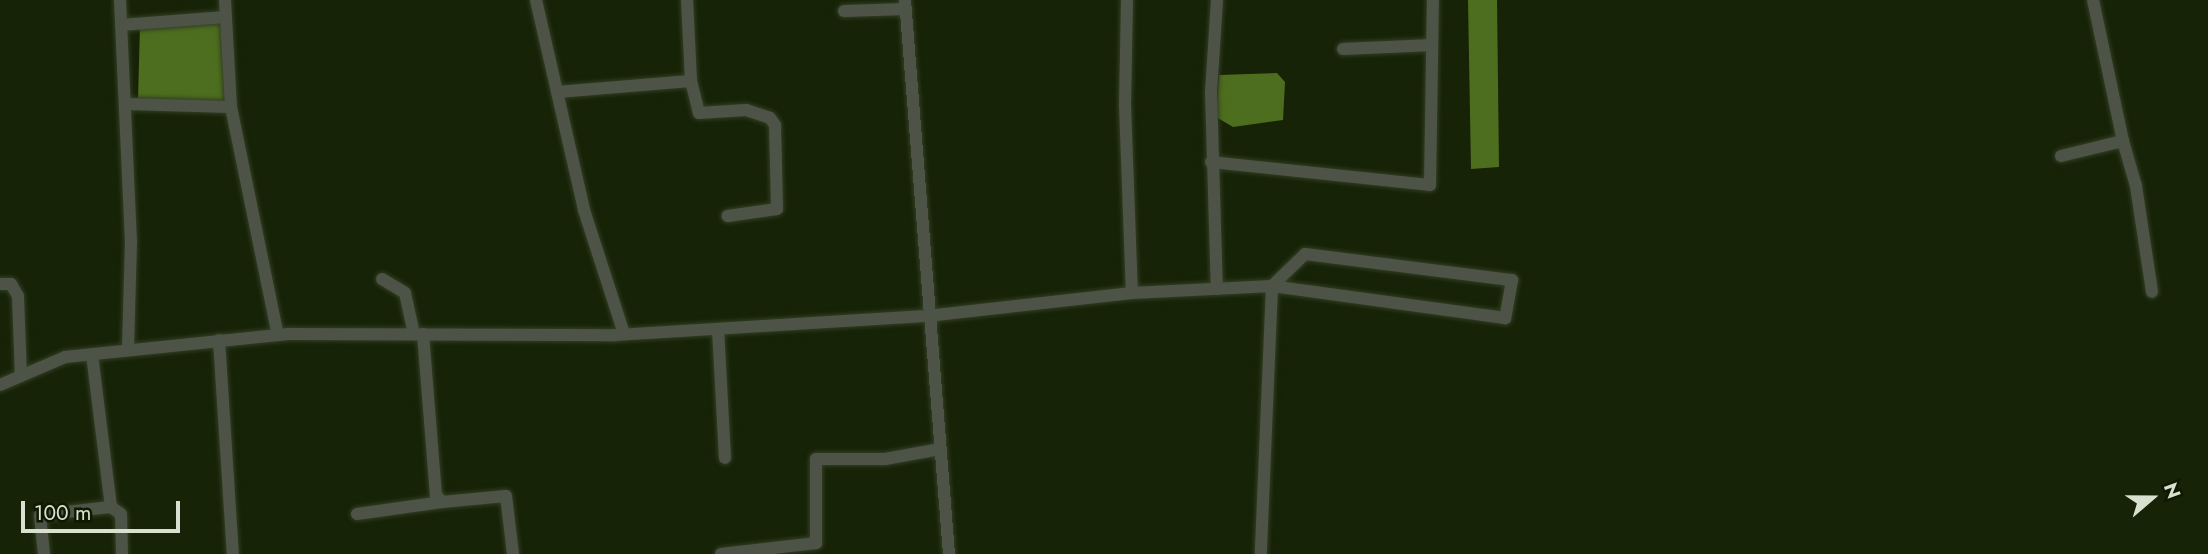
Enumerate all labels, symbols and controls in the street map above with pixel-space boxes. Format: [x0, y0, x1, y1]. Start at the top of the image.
north arrow [2117, 463, 2187, 533]
text: N [2157, 479, 2187, 502]
scale bar [24, 488, 184, 532]
text: 100 m [34, 498, 91, 528]

